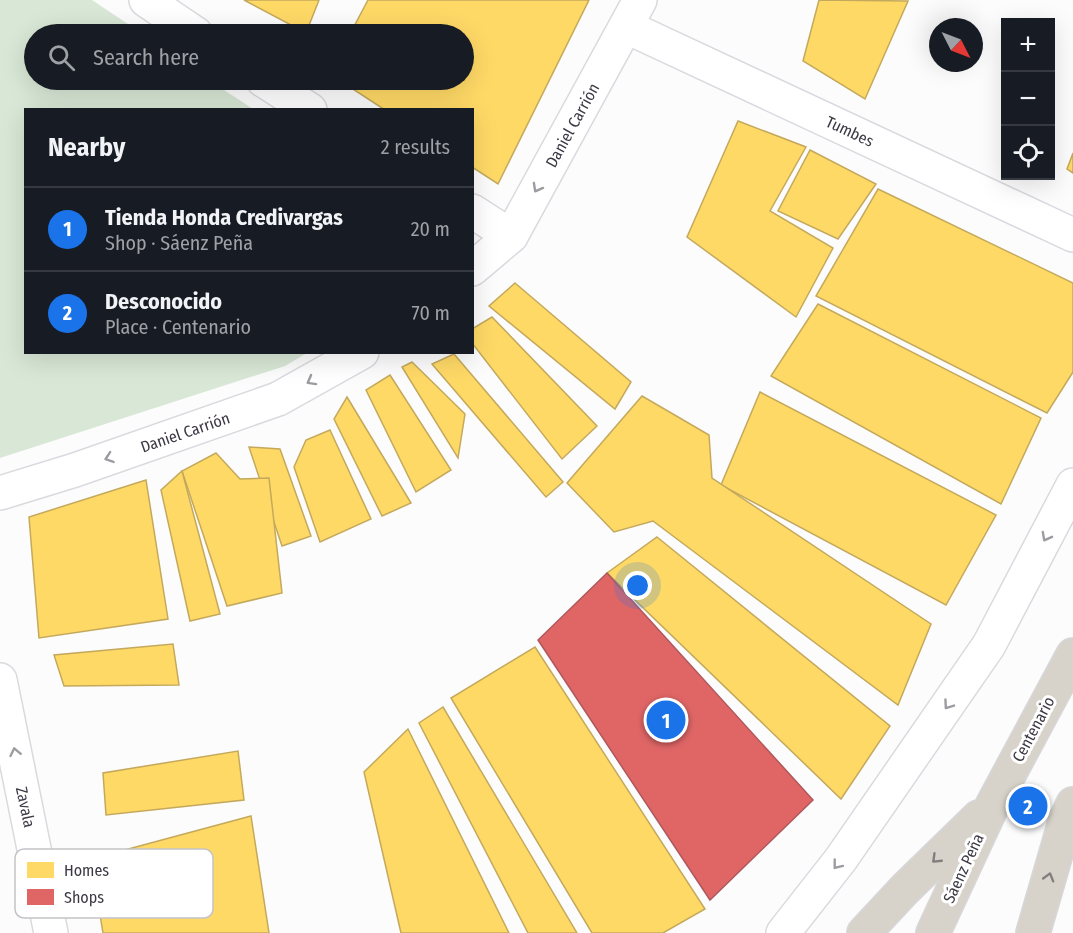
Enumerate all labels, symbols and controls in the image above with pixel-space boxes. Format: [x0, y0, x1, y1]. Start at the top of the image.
north arrow [929, 18, 983, 72]
map controls [1001, 18, 1055, 180]
button: + [1001, 18, 1055, 72]
search box [24, 24, 474, 90]
icon: search [45, 41, 78, 74]
text: Search here [93, 44, 199, 71]
button: − [1001, 72, 1055, 126]
street label: Daniel Carrión [542, 80, 603, 171]
street label: Tumbes [823, 112, 877, 151]
button: locate [1001, 126, 1055, 180]
text: Nearby [48, 132, 125, 163]
text: 2 results [381, 135, 450, 159]
one-way arrow [533, 182, 544, 192]
text: Tienda Honda Credivargas [105, 204, 343, 231]
text: 1 [63, 217, 72, 241]
text: 20 m [411, 217, 450, 241]
text: Shop · Sáenz Peña [105, 231, 253, 255]
text: Desconocido [105, 288, 222, 315]
text: 2 [63, 301, 72, 325]
text: 70 m [412, 301, 450, 325]
text: Place · Centenario [105, 315, 251, 339]
one-way arrow [306, 374, 317, 385]
street label: Daniel Carrión [138, 408, 232, 457]
one-way arrow [104, 450, 115, 463]
one-way arrow [1042, 531, 1053, 541]
your location [623, 571, 652, 600]
street label: Centenario [1008, 693, 1059, 765]
pin: 1 [646, 698, 686, 742]
one-way arrow [944, 698, 955, 709]
one-way arrow [9, 747, 22, 757]
pin: 2 [1008, 784, 1048, 828]
street label: Zavala [12, 785, 39, 830]
street label: Sáenz Peña [939, 830, 988, 906]
legend [15, 849, 213, 918]
one-way arrow [933, 852, 944, 863]
one-way arrow [833, 859, 844, 870]
text: Homes [64, 861, 109, 880]
one-way arrow [1042, 872, 1054, 883]
text: Shops [64, 888, 104, 907]

